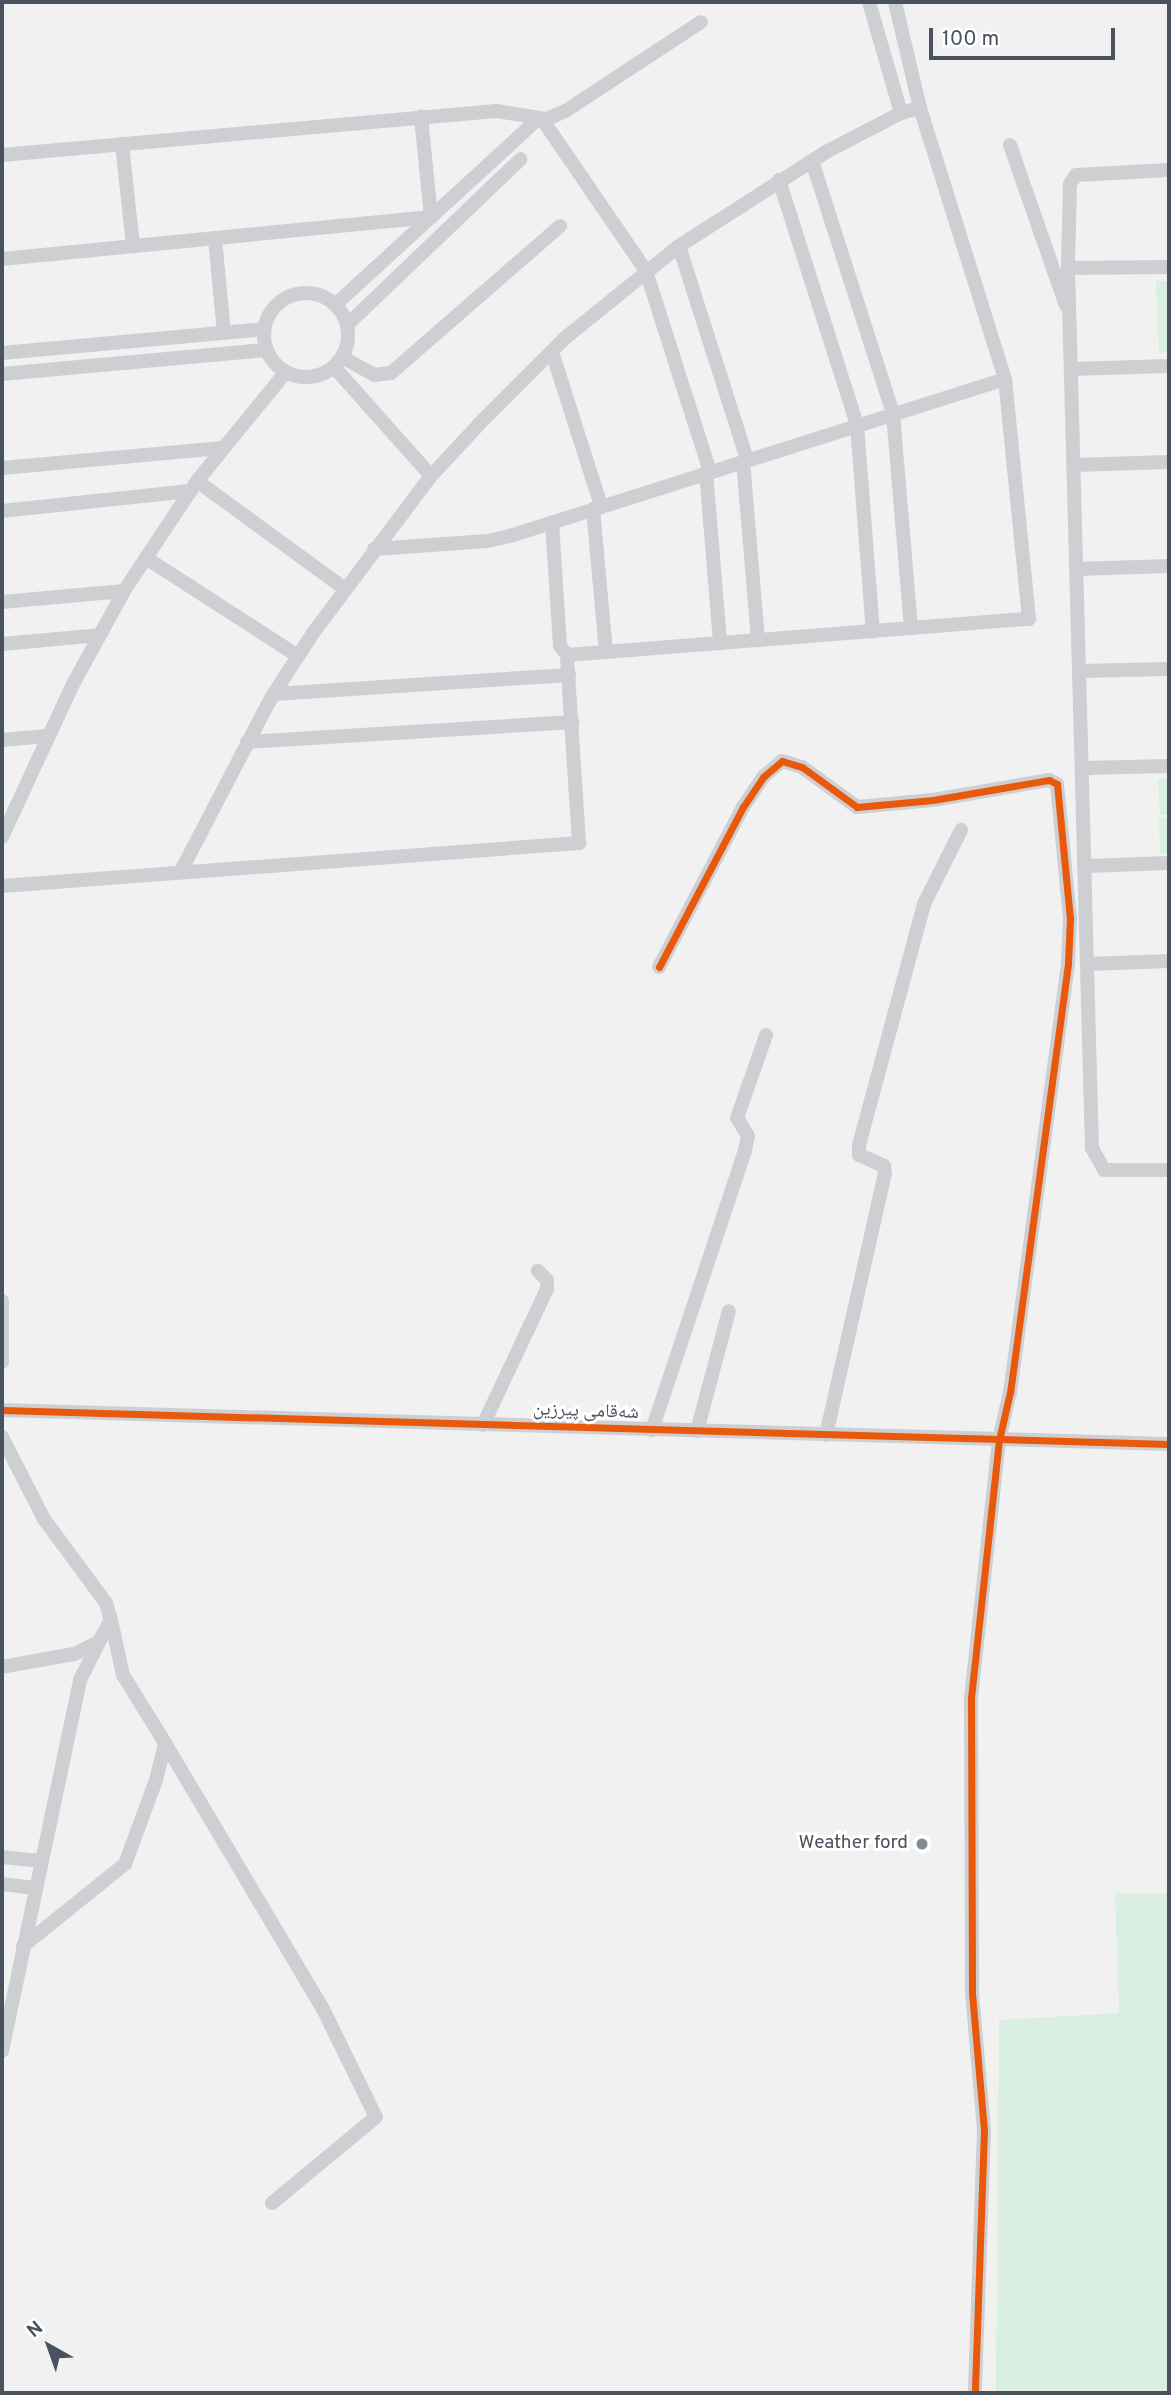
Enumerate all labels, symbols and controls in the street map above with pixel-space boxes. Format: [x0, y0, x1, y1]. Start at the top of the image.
scale bar [933, 14, 1118, 58]
text: 100 m [942, 26, 999, 53]
street label: شەقامی پیرزین [533, 1399, 639, 1425]
place label: Weather ford [799, 1833, 908, 1855]
marker: Weather ford [914, 1836, 930, 1852]
north arrow [14, 2311, 84, 2381]
text: N [23, 2316, 48, 2343]

